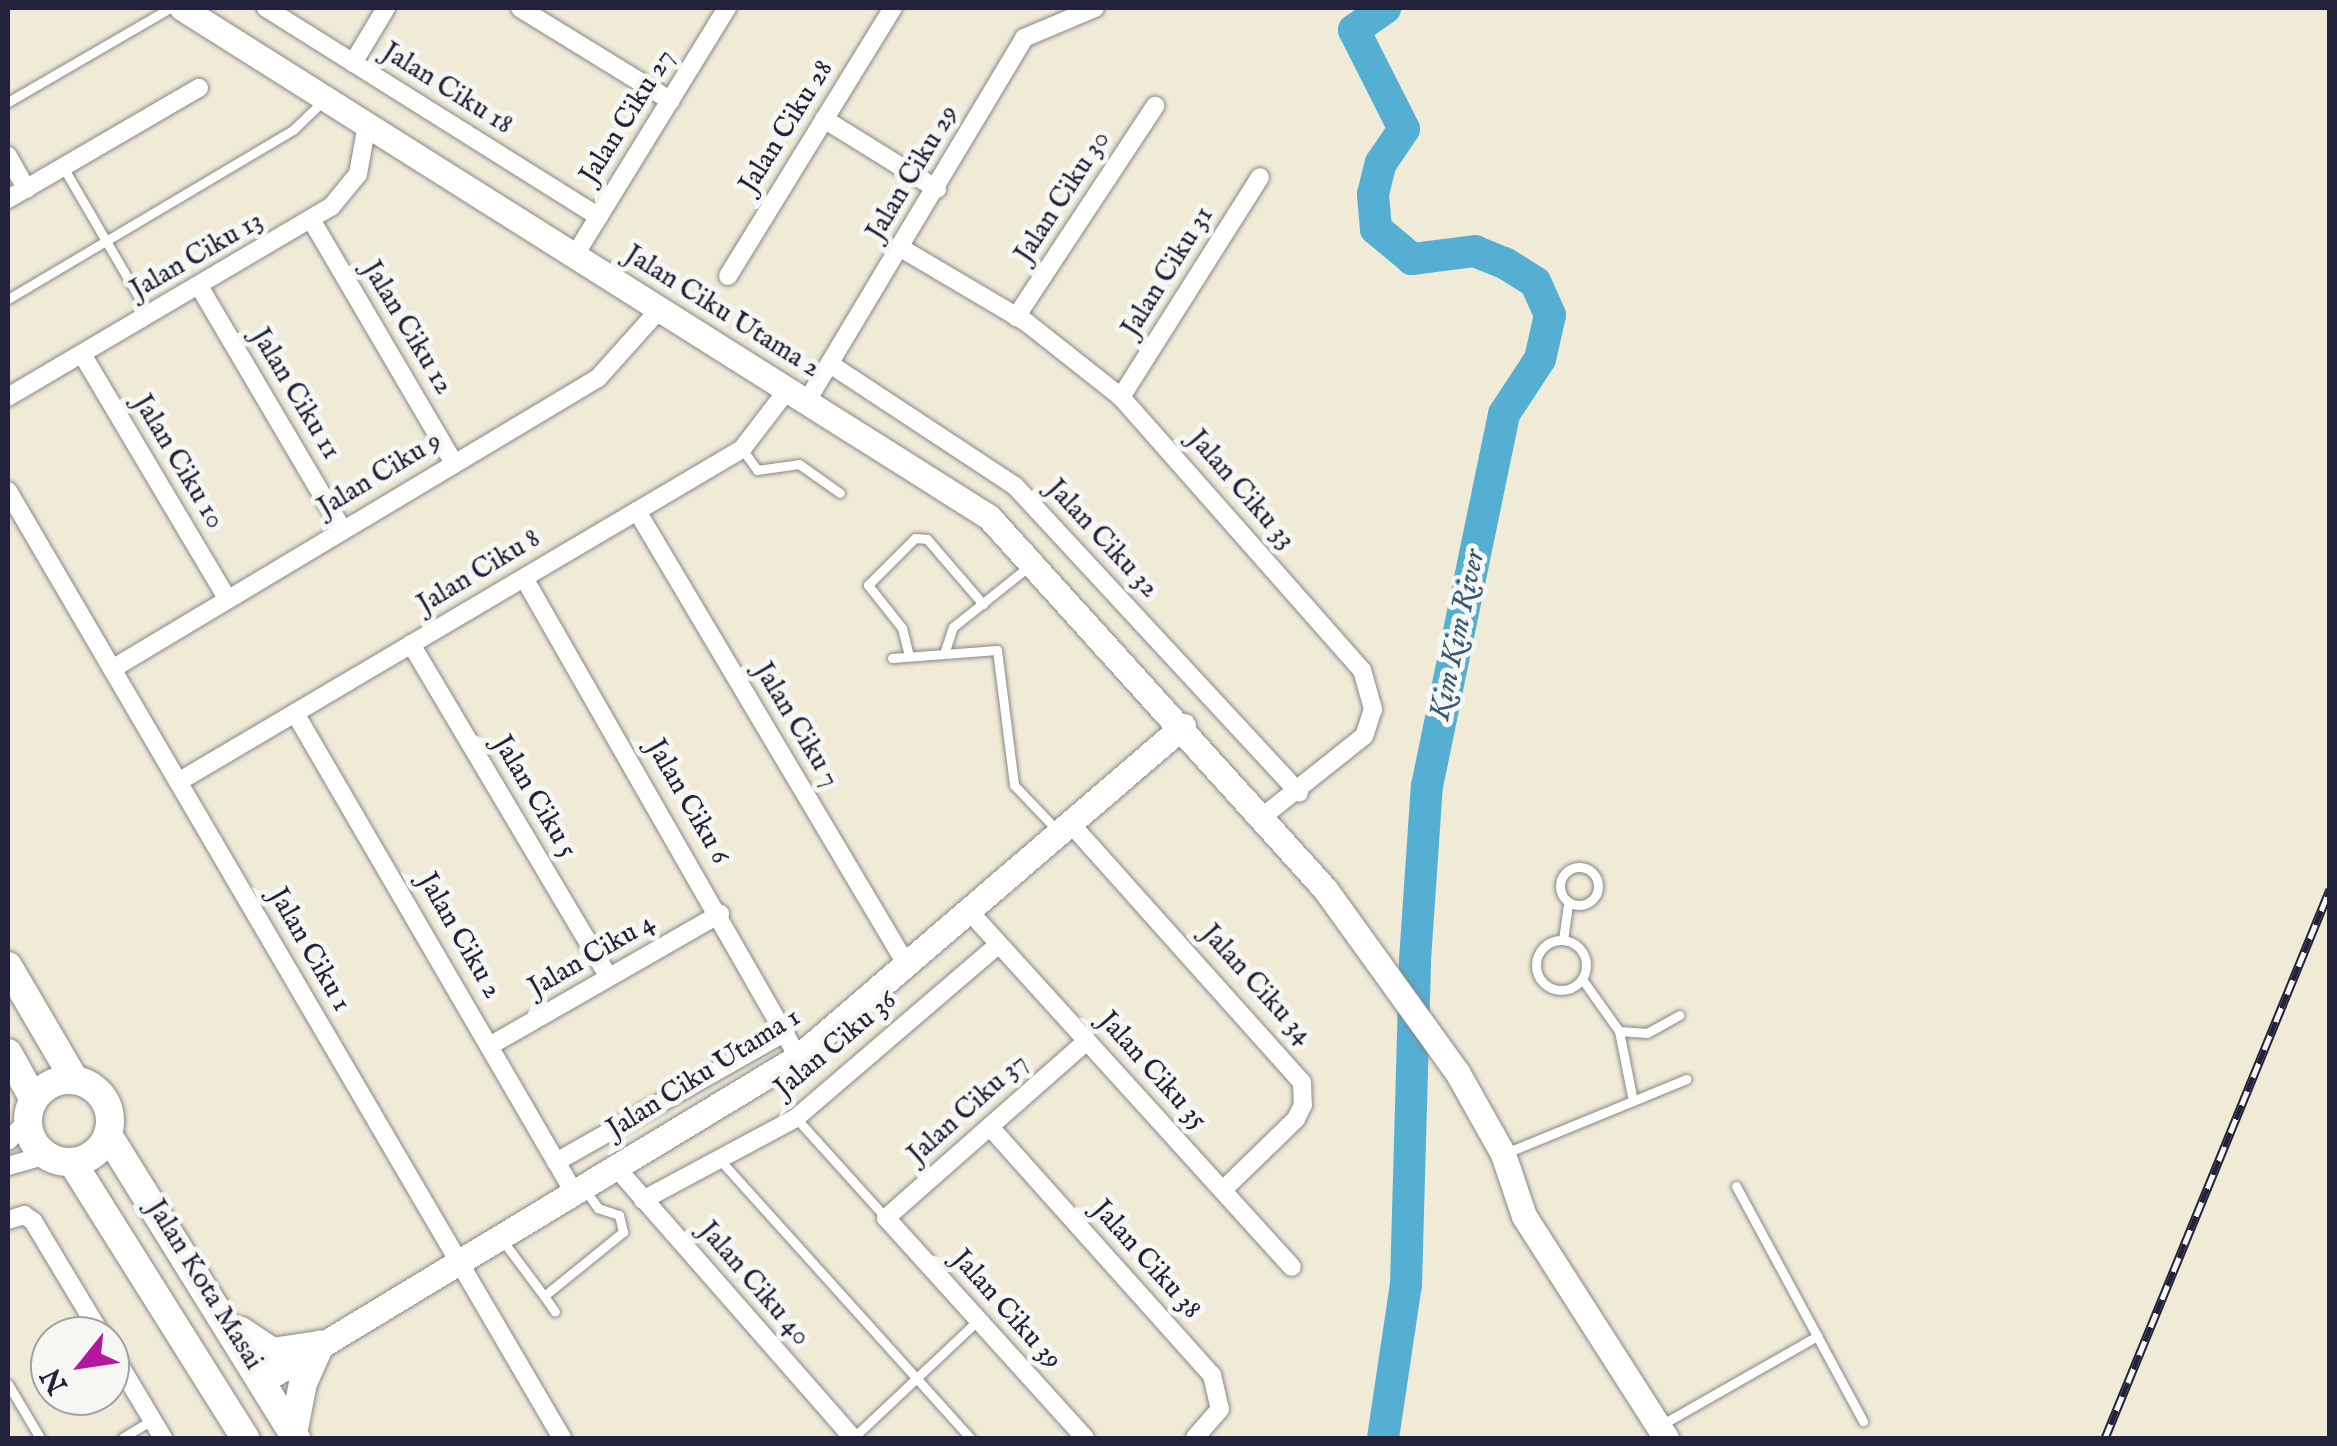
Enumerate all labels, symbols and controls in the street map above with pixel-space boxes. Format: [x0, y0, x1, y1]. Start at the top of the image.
street label: Jalan Ciku 18 [375, 36, 519, 142]
street label: Jalan Ciku 27 [573, 43, 683, 191]
street label: Jalan Ciku 28 [733, 54, 841, 200]
street label: Jalan Ciku 29 [859, 99, 967, 247]
street label: Jalan Ciku 30 [1008, 125, 1118, 269]
street label: Jalan Ciku 31 [1115, 201, 1221, 343]
street label: Jalan Ciku 13 [125, 205, 269, 307]
street label: Jalan Ciku Utama 2 [618, 238, 826, 386]
street label: Jalan Ciku 12 [354, 255, 460, 401]
street label: Jalan Ciku 11 [243, 322, 347, 466]
street label: Jalan Ciku 10 [125, 389, 231, 535]
street label: Jalan Ciku 33 [1180, 423, 1302, 557]
street label: Jalan Ciku 9 [312, 425, 448, 525]
street label: Jalan Ciku 32 [1038, 473, 1166, 605]
street label: Jalan Ciku 8 [411, 522, 547, 622]
water label: Kim Kim River [1422, 546, 1494, 724]
street label: Jalan Ciku 7 [746, 656, 846, 794]
street label: Jalan Ciku 5 [484, 730, 584, 864]
street label: Jalan Ciku 6 [638, 734, 736, 870]
street label: Jalan Ciku 2 [410, 867, 508, 1005]
street label: Jalan Ciku 1 [260, 882, 358, 1018]
street label: Jalan Ciku 4 [523, 906, 661, 1006]
street label: Jalan Ciku 34 [1193, 918, 1319, 1052]
street label: Jalan Ciku 36 [768, 984, 904, 1106]
street label: Jalan Ciku Utama 1 [601, 1001, 807, 1147]
street label: Jalan Ciku 35 [1090, 1005, 1214, 1137]
street label: Jalan Ciku 37 [901, 1046, 1035, 1172]
street label: Jalan Kota Masai [138, 1194, 270, 1376]
street label: Jalan Ciku 38 [1084, 1194, 1208, 1326]
street label: Jalan Ciku 40 [691, 1215, 817, 1353]
street label: Jalan Ciku 39 [944, 1243, 1068, 1377]
north arrow [30, 1316, 130, 1416]
text: N [34, 1361, 77, 1400]

